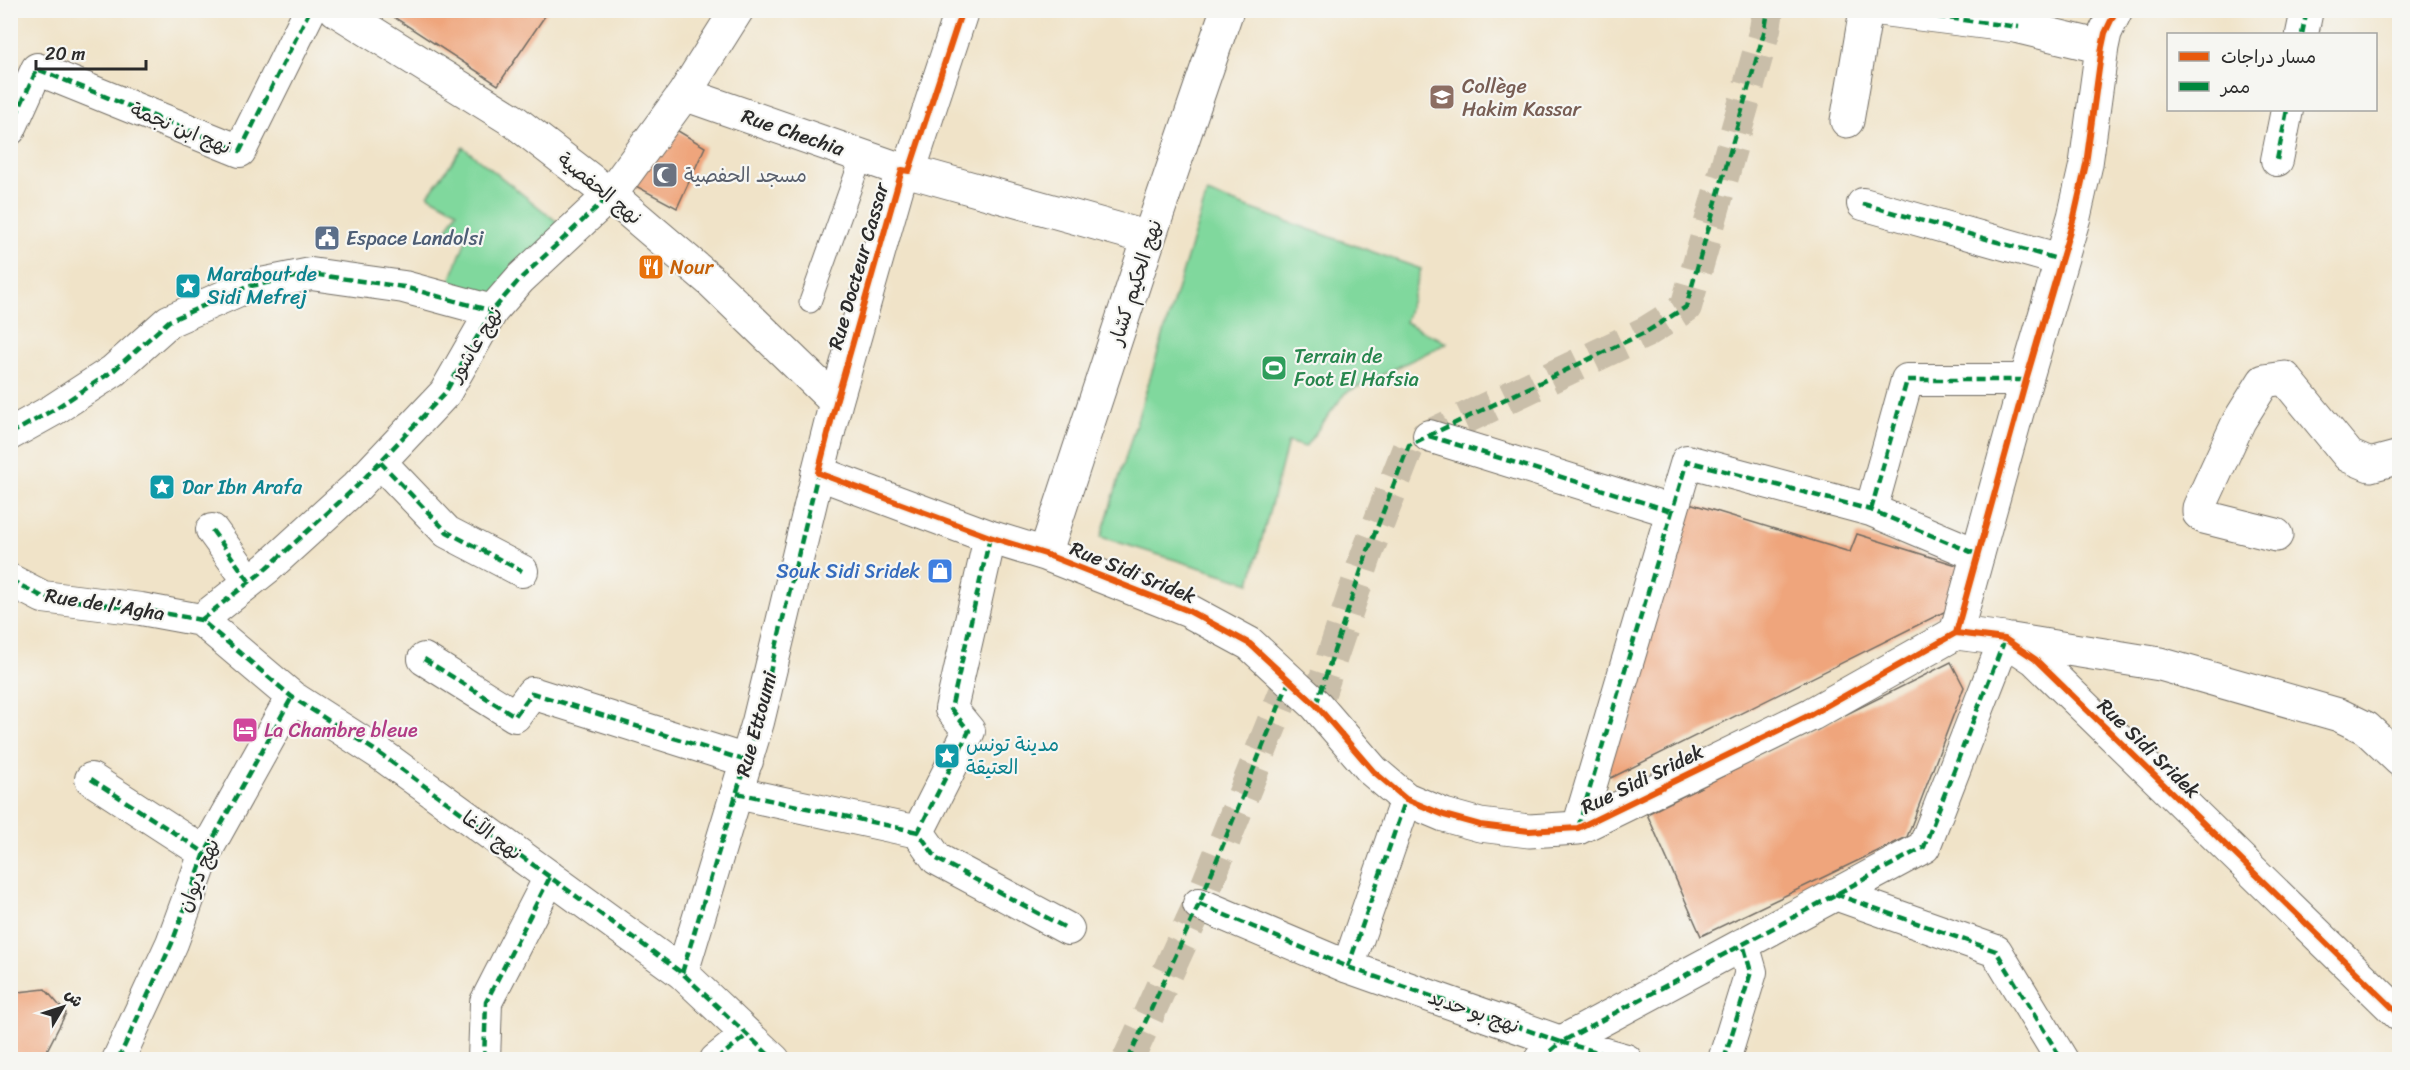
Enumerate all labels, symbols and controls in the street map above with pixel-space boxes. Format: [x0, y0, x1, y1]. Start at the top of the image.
scale bar [36, 33, 146, 71]
legend [2167, 33, 2377, 111]
text: 20 m [45, 38, 85, 70]
text: مسار دراجات [2221, 41, 2316, 73]
place label: Collège Hakim Kassar [1462, 69, 1583, 127]
text: ممر [2219, 71, 2250, 103]
school or university icon: Collège Hakim Kassar [1427, 82, 1457, 112]
street label: نهج ابن نجمة [125, 92, 237, 165]
street label: Rue Chechia [737, 99, 850, 167]
street label: نهج الحفصية [549, 143, 650, 234]
place label: مسجد الحفصية [684, 158, 807, 193]
mosque icon: مسجد الحفصية [650, 160, 680, 190]
street label: Rue Docteur Cassar [818, 178, 899, 354]
street label: نهج الحكيم كسّار [1098, 215, 1172, 351]
place label: Espace Landolsi [346, 221, 485, 256]
public building icon: Espace Landolsi [312, 223, 342, 253]
place label: Nour [670, 250, 715, 285]
restaurant icon: Nour [636, 252, 666, 282]
place label: Marabout de Sidi Mefrej [207, 257, 317, 315]
place icon: Marabout de Sidi Mefrej [173, 271, 203, 301]
street label: نهج عاشور [437, 300, 512, 391]
place label: Terrain de Foot El Hafsia [1294, 339, 1419, 397]
sports icon: Terrain de Foot El Hafsia [1259, 353, 1289, 383]
place label: Dar Ibn Arafa [182, 470, 303, 505]
place icon: Dar Ibn Arafa [147, 472, 177, 502]
street label: Rue Sidi Sridek [1065, 531, 1201, 614]
place label: Souk Sidi Sridek [776, 554, 920, 589]
shop icon: Souk Sidi Sridek [925, 556, 955, 586]
street label: Rue de l'Agha [43, 578, 167, 631]
street label: Rue Ettoumi [726, 666, 788, 781]
street label: Rue Sidi Sridek [2089, 690, 2209, 807]
place label: La Chambre bleue [264, 713, 418, 748]
hotel icon: La Chambre bleue [230, 715, 260, 745]
place label: مدينة تونس العتيقة [966, 727, 1059, 785]
street label: Rue Sidi Sridek [1575, 734, 1710, 824]
place icon: مدينة تونس العتيقة [932, 741, 962, 771]
street label: نهج الآغا [454, 801, 530, 870]
street label: نهج ديوان [167, 833, 230, 918]
north arrow [33, 977, 93, 1037]
street label: نهج بو حديد [1423, 979, 1524, 1043]
text: ش [57, 982, 91, 1014]

